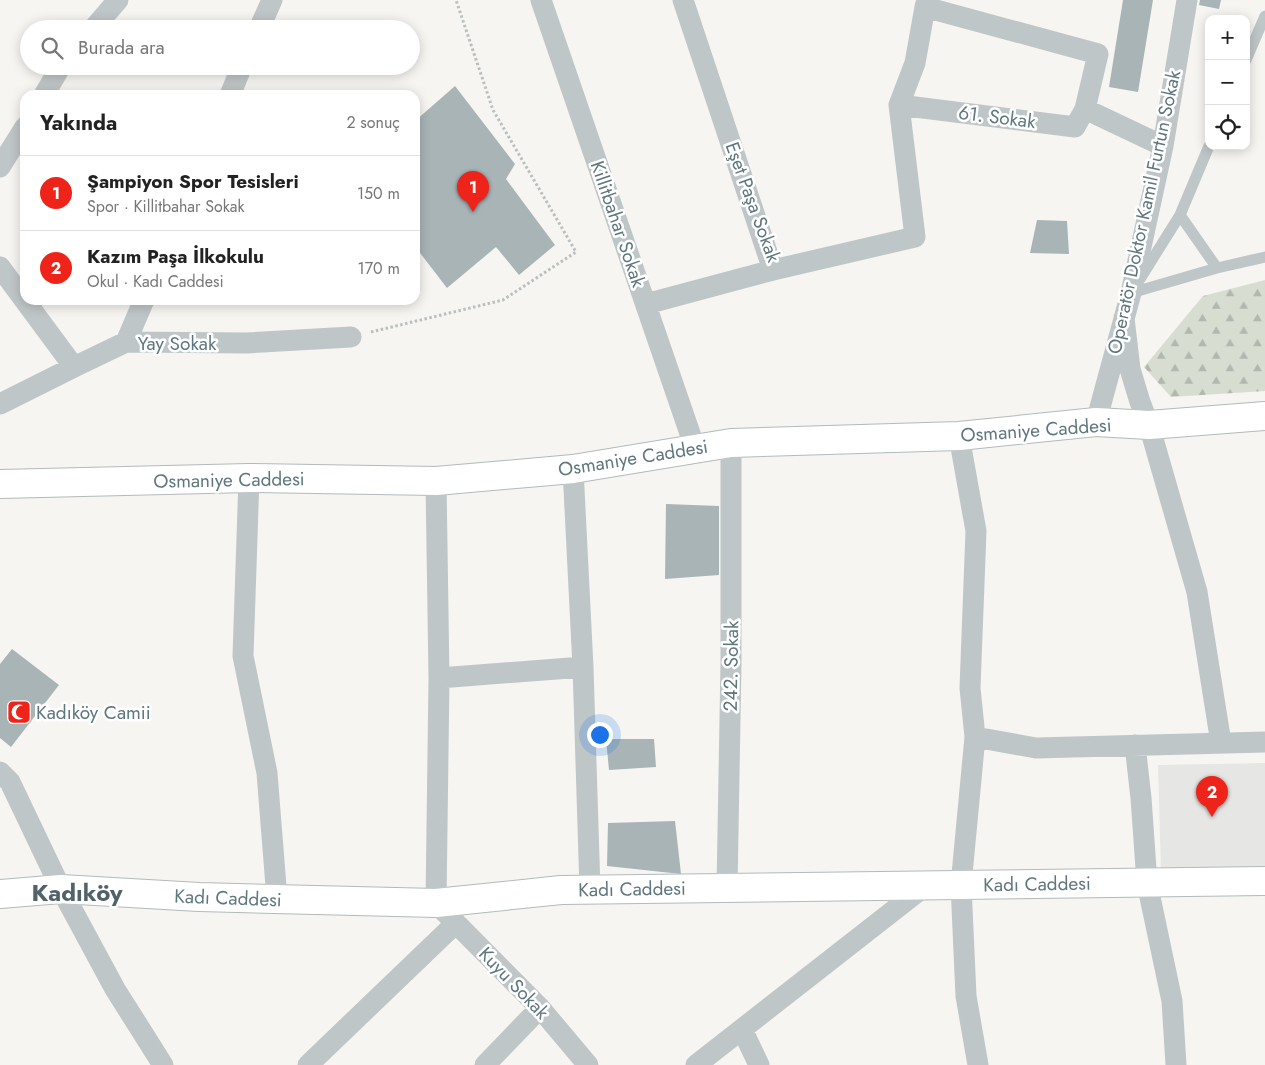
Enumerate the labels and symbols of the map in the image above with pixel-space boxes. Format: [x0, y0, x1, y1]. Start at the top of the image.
street label: Operatör Doktor Kamil Furtun Sokak [1101, 67, 1187, 356]
street label: 61. Sokak [957, 99, 1038, 135]
street label: Eşet Paşa Sokak [719, 138, 787, 267]
street label: Killitbahar Sokak [584, 157, 652, 291]
pin: 1 [457, 171, 489, 212]
street label: Yay Sokak [138, 330, 217, 357]
street label: Osmaniye Caddesi [960, 411, 1112, 449]
street label: Osmaniye Caddesi [556, 433, 710, 483]
street label: Osmaniye Caddesi [153, 465, 305, 495]
street label: 242. Sokak [717, 620, 745, 712]
mosque icon: Kadıköy Camii [6, 699, 32, 725]
place label: Kadıköy Camii [36, 699, 151, 726]
your location [587, 722, 613, 748]
pin: 2 [1196, 776, 1228, 817]
street label: Kadı Caddesi [983, 870, 1091, 898]
district label: Kadıköy [32, 875, 123, 910]
street label: Kadı Caddesi [578, 875, 686, 903]
street label: Kadı Caddesi [174, 883, 282, 913]
street label: Kuyu Sokak [473, 941, 556, 1026]

